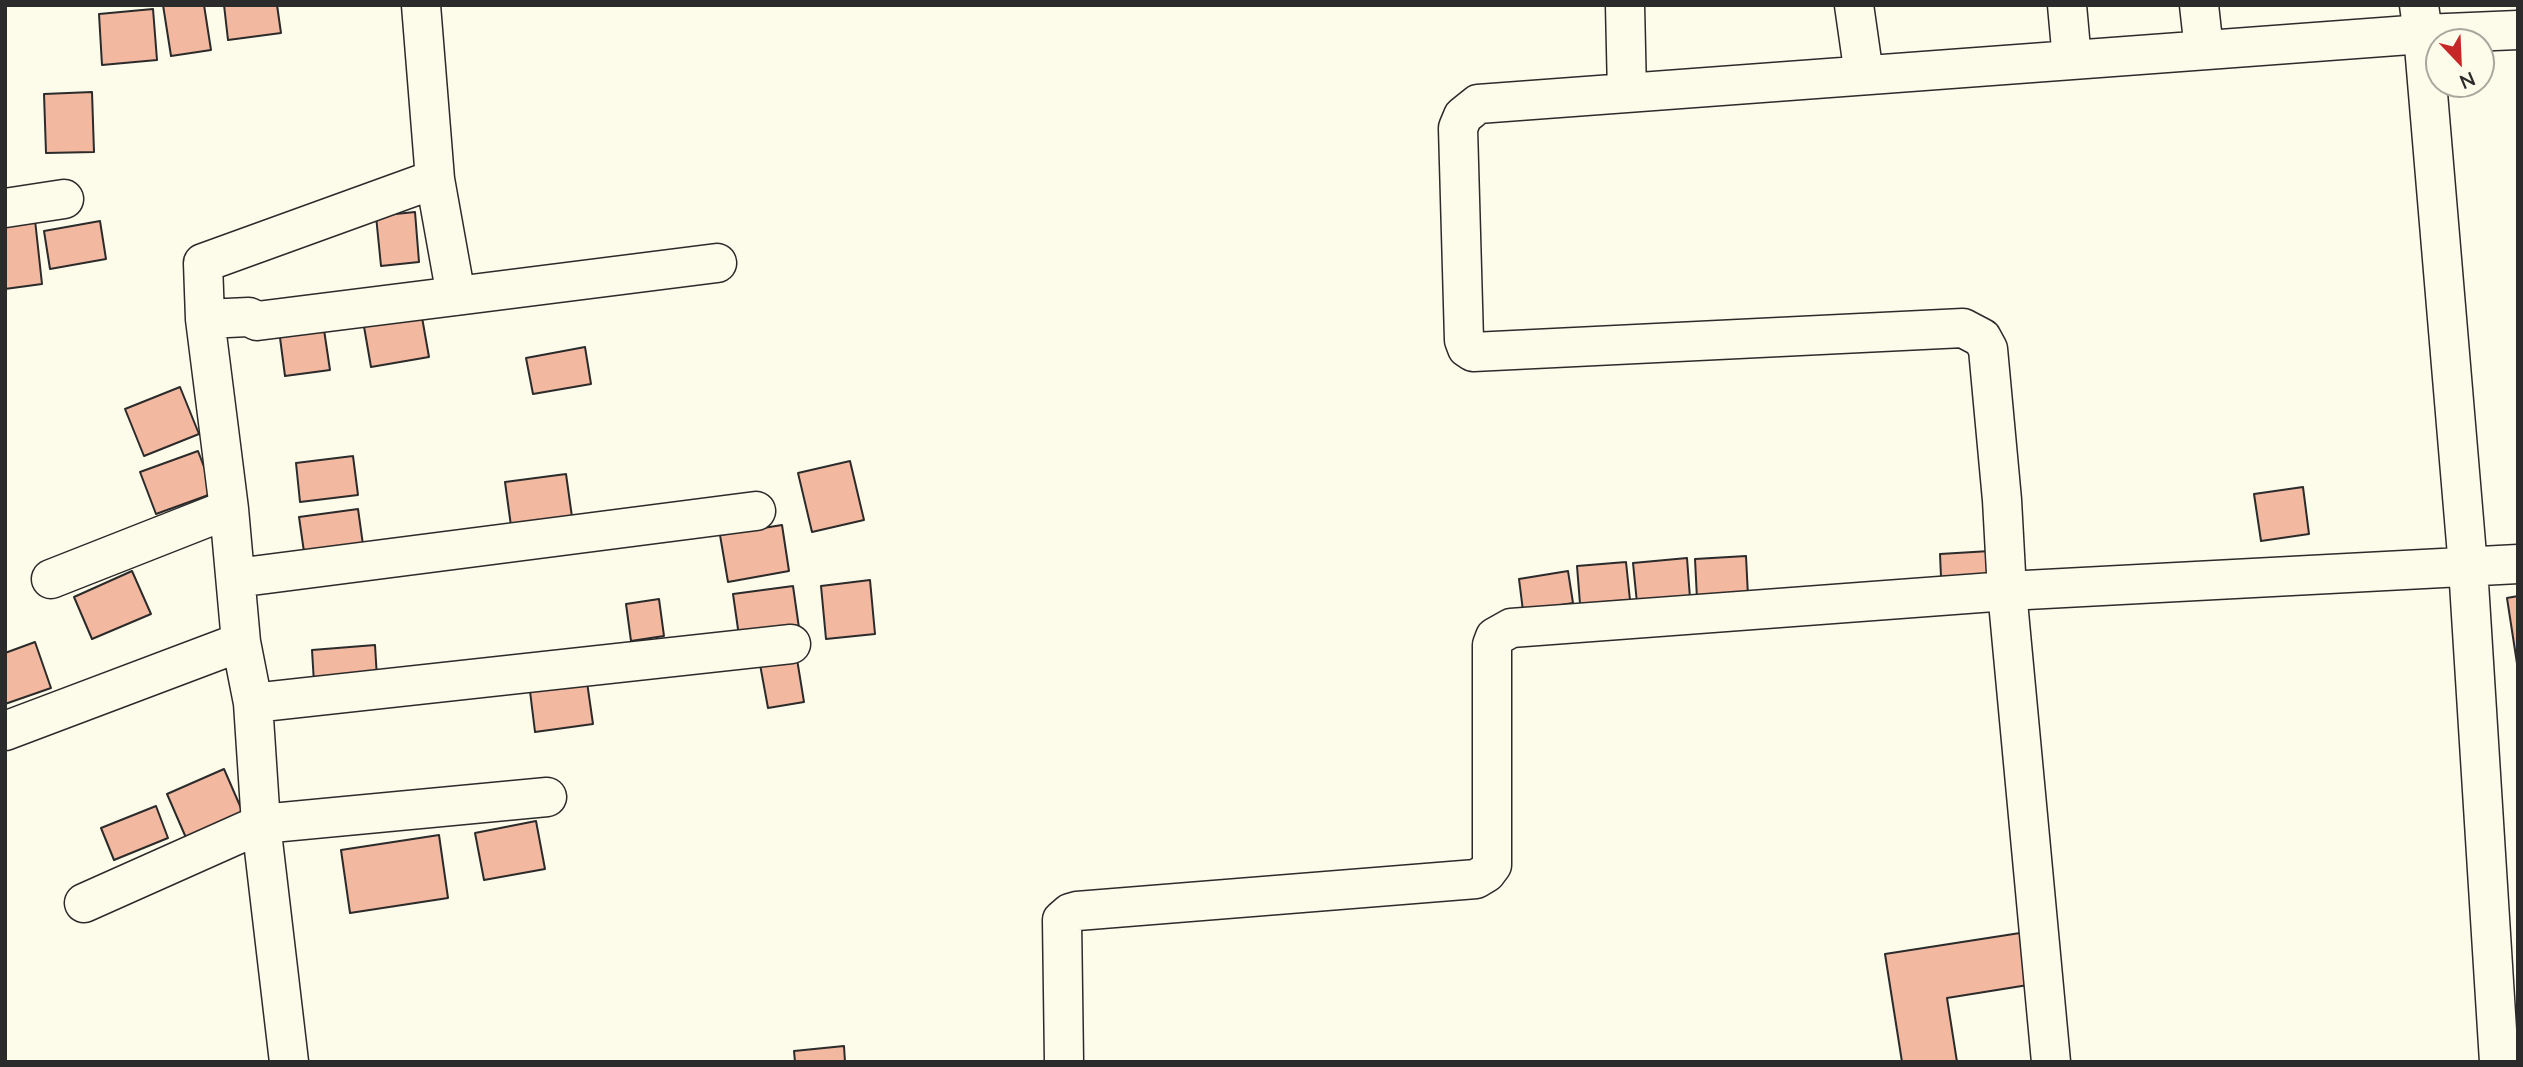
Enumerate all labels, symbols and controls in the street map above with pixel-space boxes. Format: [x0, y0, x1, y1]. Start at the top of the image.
north arrow [2425, 28, 2495, 98]
text: N [2456, 68, 2479, 94]

